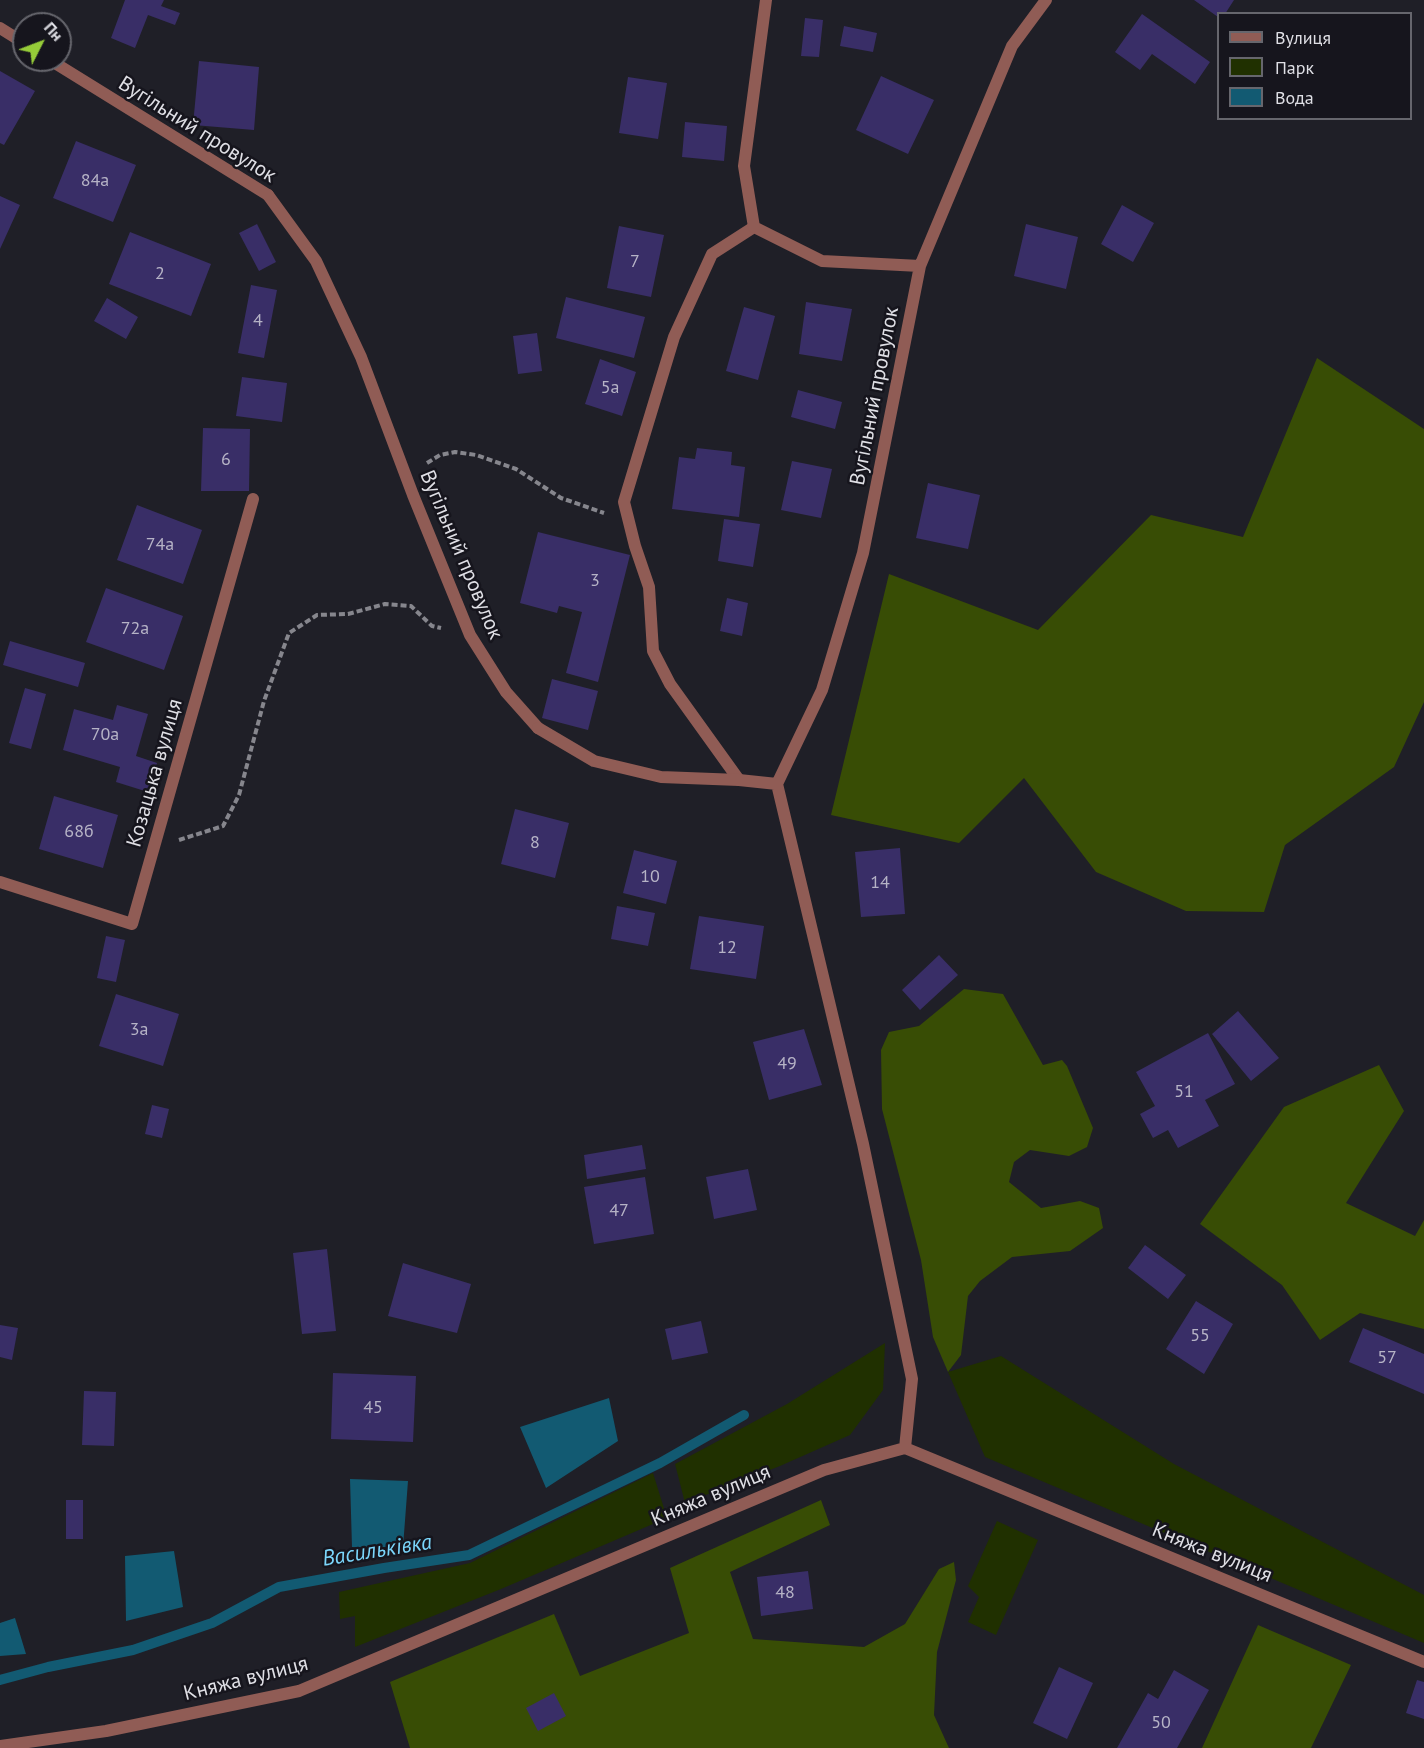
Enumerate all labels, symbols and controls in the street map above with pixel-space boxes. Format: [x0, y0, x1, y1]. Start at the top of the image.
north arrow [12, 12, 72, 72]
legend [1217, 12, 1412, 120]
text: Пн [40, 18, 68, 45]
text: Вулиця [1275, 26, 1331, 49]
text: Парк [1275, 56, 1314, 79]
street label: Вугільний провулок [113, 71, 281, 189]
text: Вода [1275, 86, 1314, 109]
house number: 84а [81, 170, 109, 192]
house number: 7 [630, 251, 640, 273]
house number: 2 [155, 263, 165, 285]
street label: Вугільний провулок [845, 305, 905, 487]
house number: 4 [253, 310, 263, 332]
house number: 5а [601, 377, 619, 399]
house number: 6 [221, 449, 231, 471]
street label: Вугільний провулок [414, 467, 508, 643]
house number: 74а [146, 534, 174, 556]
house number: 3 [590, 570, 600, 592]
house number: 72а [121, 618, 149, 640]
street label: Козацька вулиця [122, 696, 188, 850]
house number: 70а [91, 724, 119, 746]
house number: 68б [64, 821, 94, 843]
house number: 8 [530, 832, 540, 854]
house number: 10 [640, 866, 660, 888]
house number: 14 [870, 872, 890, 894]
house number: 12 [717, 937, 737, 959]
house number: 3а [130, 1019, 148, 1041]
house number: 49 [777, 1053, 797, 1075]
house number: 51 [1174, 1081, 1194, 1103]
house number: 47 [609, 1200, 629, 1222]
house number: 55 [1190, 1325, 1210, 1347]
house number: 57 [1377, 1347, 1397, 1369]
house number: 45 [363, 1397, 383, 1419]
street label: Княжа вулиця [647, 1459, 775, 1533]
street label: Княжа вулиця [1148, 1517, 1276, 1589]
water label: Васильківка [320, 1529, 434, 1573]
house number: 48 [775, 1582, 795, 1604]
street label: Княжа вулиця [181, 1651, 311, 1707]
house number: 50 [1151, 1712, 1171, 1734]

